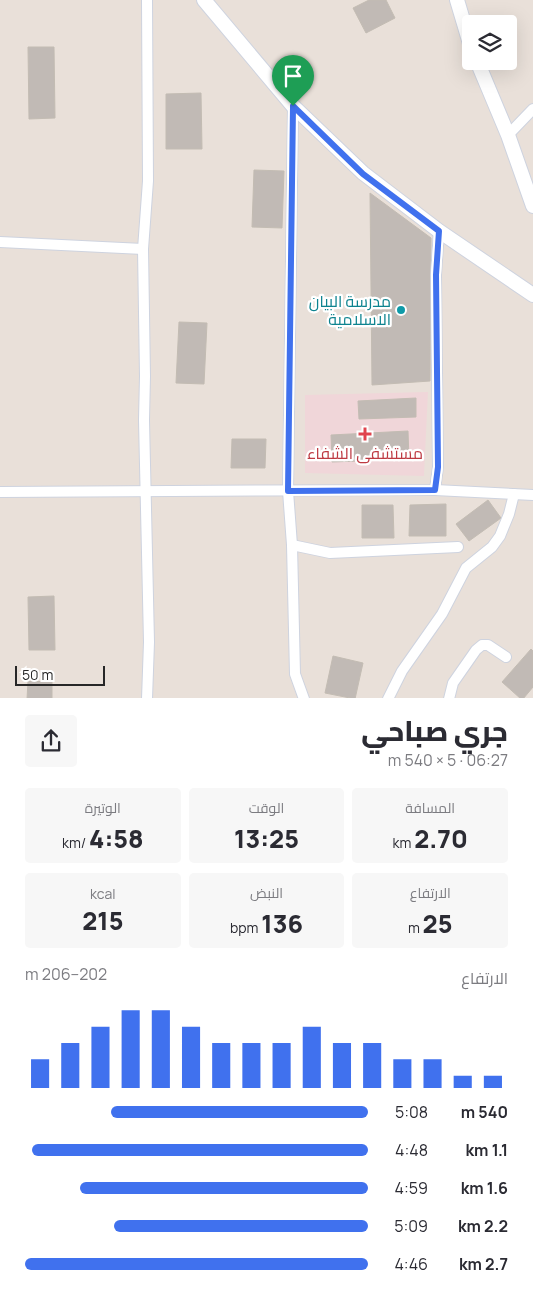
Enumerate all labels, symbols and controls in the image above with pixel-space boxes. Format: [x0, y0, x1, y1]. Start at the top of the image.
map controls [462, 15, 517, 70]
button: layers [462, 15, 517, 70]
pin [272, 55, 314, 106]
icon: arrive [279, 62, 307, 90]
place label: مدرسة البيان الاسلامية [309, 290, 391, 330]
marker: مدرسة البيان الاسلامية [395, 304, 407, 316]
marker: مستشفى الشفاء [358, 427, 372, 441]
place label: مستشفى الشفاء [307, 442, 423, 464]
scale bar [15, 664, 105, 687]
text: 50 m [22, 665, 53, 684]
text: جري صباحي [361, 711, 508, 749]
button: share [25, 715, 77, 767]
text: 06:27 · 5 × 540 m [388, 749, 508, 771]
text: الوتيرة [85, 798, 121, 817]
text: الوقت [249, 798, 284, 817]
text: المسافة [405, 798, 455, 817]
text: 4:58 [89, 821, 144, 856]
text: 13:25 [234, 821, 299, 856]
text: 2.70 [414, 821, 468, 856]
text: /km [62, 833, 89, 852]
text: km [393, 833, 414, 852]
text: النبض [250, 883, 283, 902]
text: الارتفاع [410, 883, 451, 902]
text: kcal [90, 884, 116, 903]
text: 215 [82, 903, 123, 938]
text: 136 [261, 906, 303, 941]
text: 25 [423, 906, 452, 941]
text: bpm [230, 918, 261, 937]
text: m [408, 918, 423, 937]
text: 202–206 m [25, 963, 107, 985]
text: الارتفاع [461, 967, 508, 989]
text: 5:08 [395, 1101, 428, 1123]
text: 540 m [461, 1101, 508, 1123]
text: 4:48 [395, 1139, 428, 1161]
text: 1.1 km [465, 1139, 508, 1161]
text: 4:59 [395, 1177, 428, 1199]
text: 1.6 km [461, 1177, 508, 1199]
text: 5:09 [394, 1215, 428, 1237]
text: 2.2 km [458, 1215, 508, 1237]
text: 4:46 [394, 1253, 428, 1275]
text: 2.7 km [459, 1253, 508, 1275]

